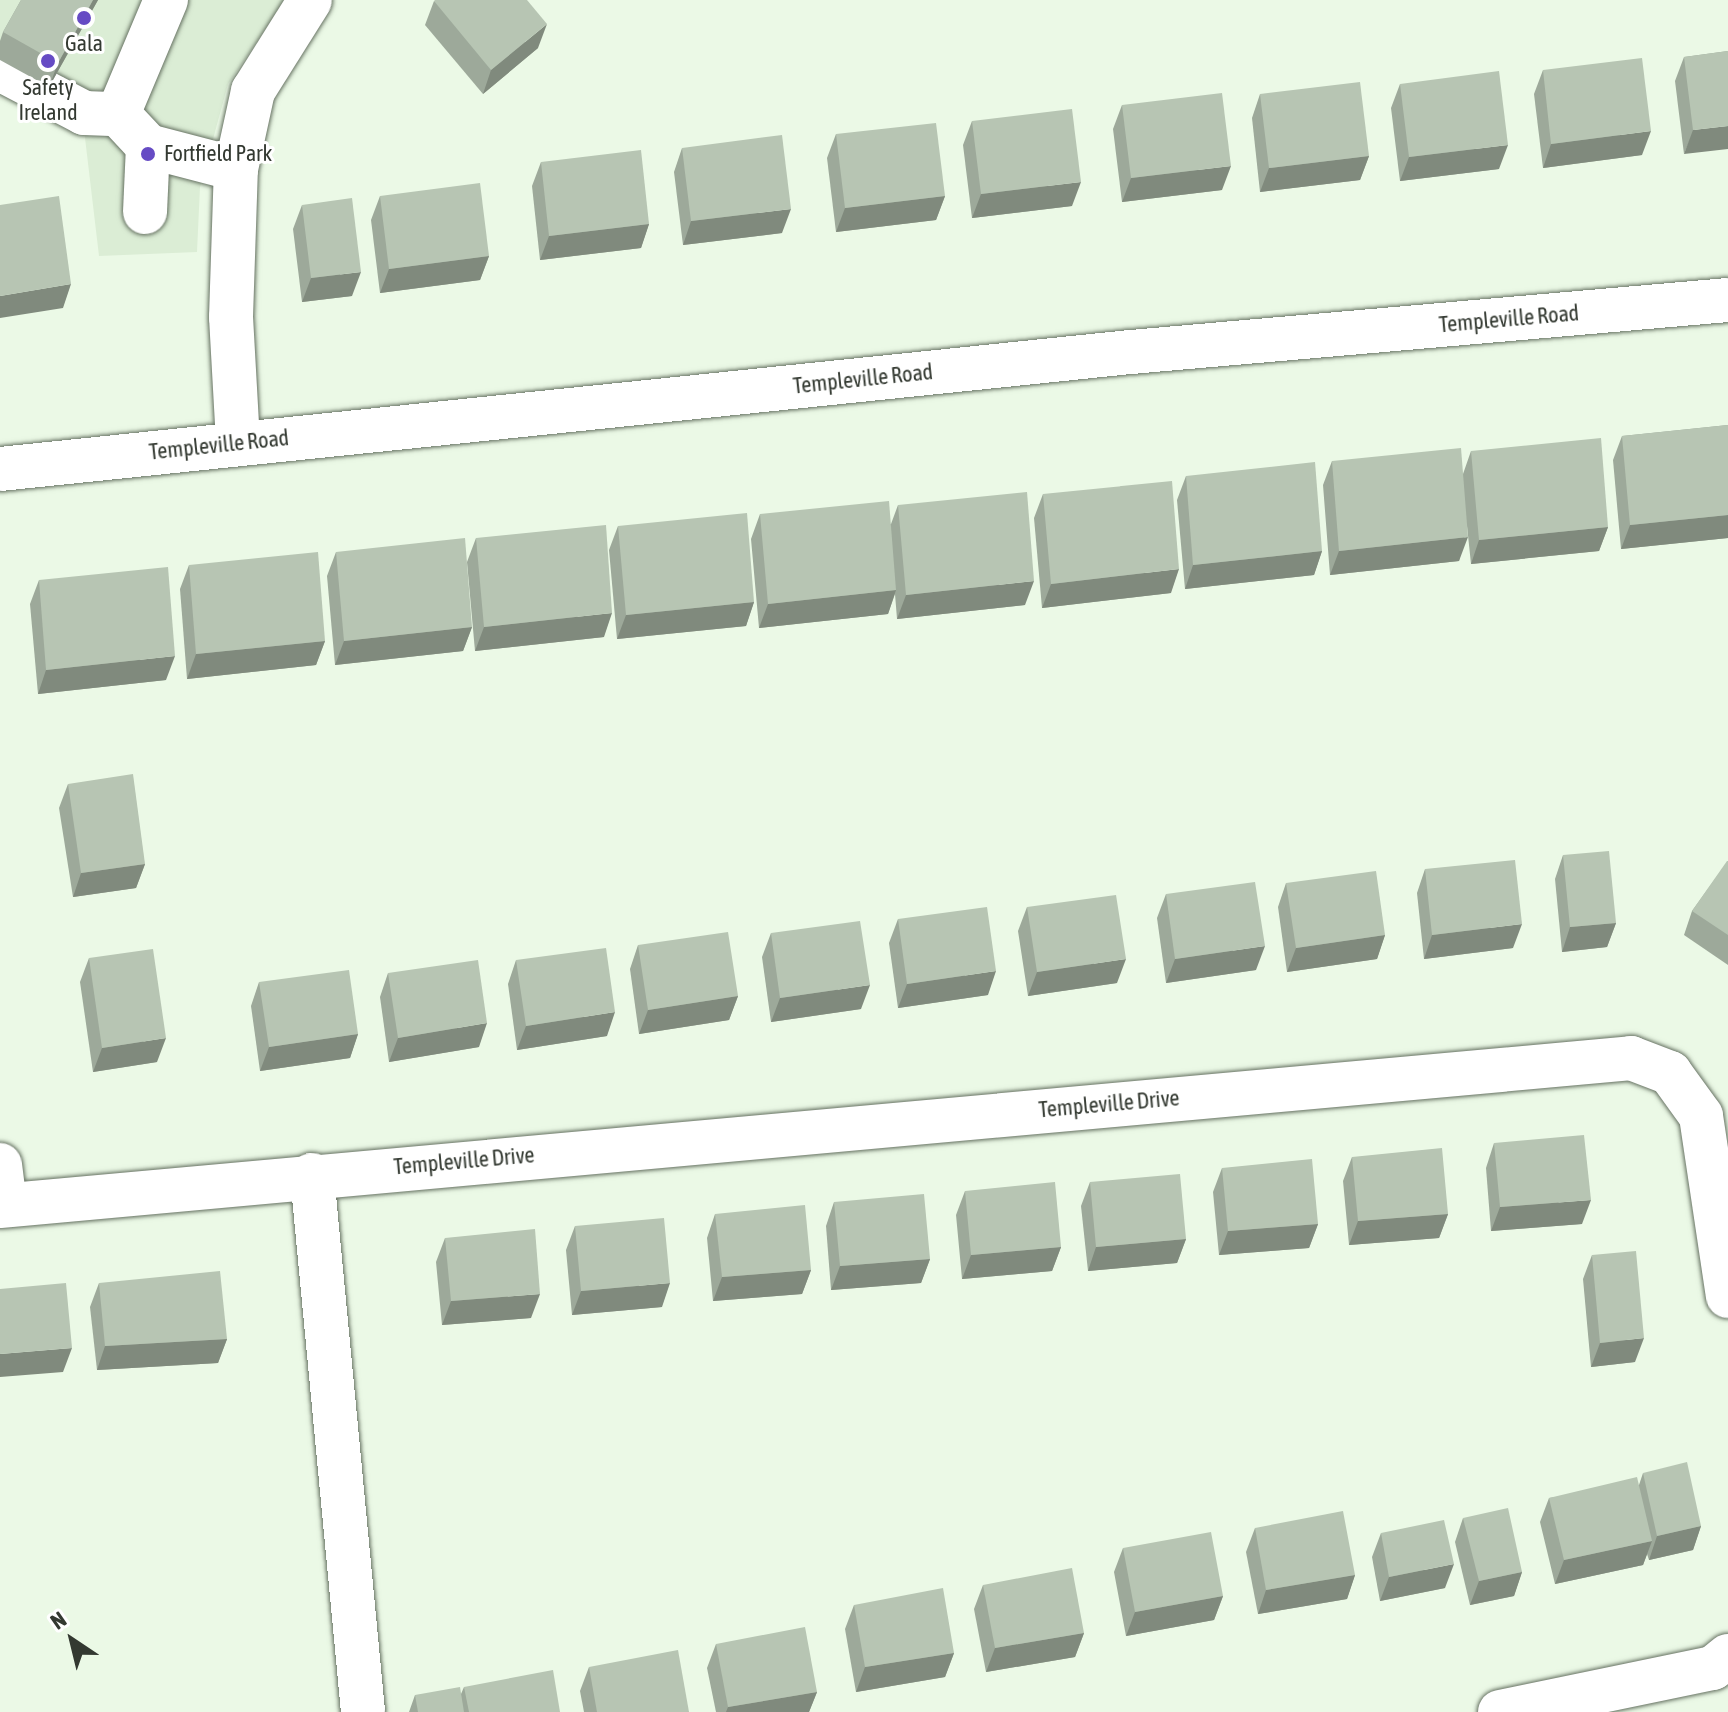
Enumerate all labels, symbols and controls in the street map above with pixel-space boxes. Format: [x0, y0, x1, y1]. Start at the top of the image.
marker: Gala [75, 9, 93, 27]
place label: Gala [65, 31, 103, 57]
marker: Safety Ireland [39, 52, 57, 70]
place label: Safety Ireland [18, 74, 78, 126]
place label: Fortfield Park [164, 141, 272, 167]
marker: Fortfield Park [139, 145, 157, 163]
street label: Templeville Road [1438, 300, 1580, 338]
street label: Templeville Road [792, 359, 934, 399]
street label: Templeville Road [148, 425, 290, 465]
street label: Templeville Drive [1037, 1085, 1181, 1123]
street label: Templeville Drive [392, 1142, 536, 1180]
north arrow [32, 1600, 112, 1680]
text: N [45, 1606, 71, 1635]

